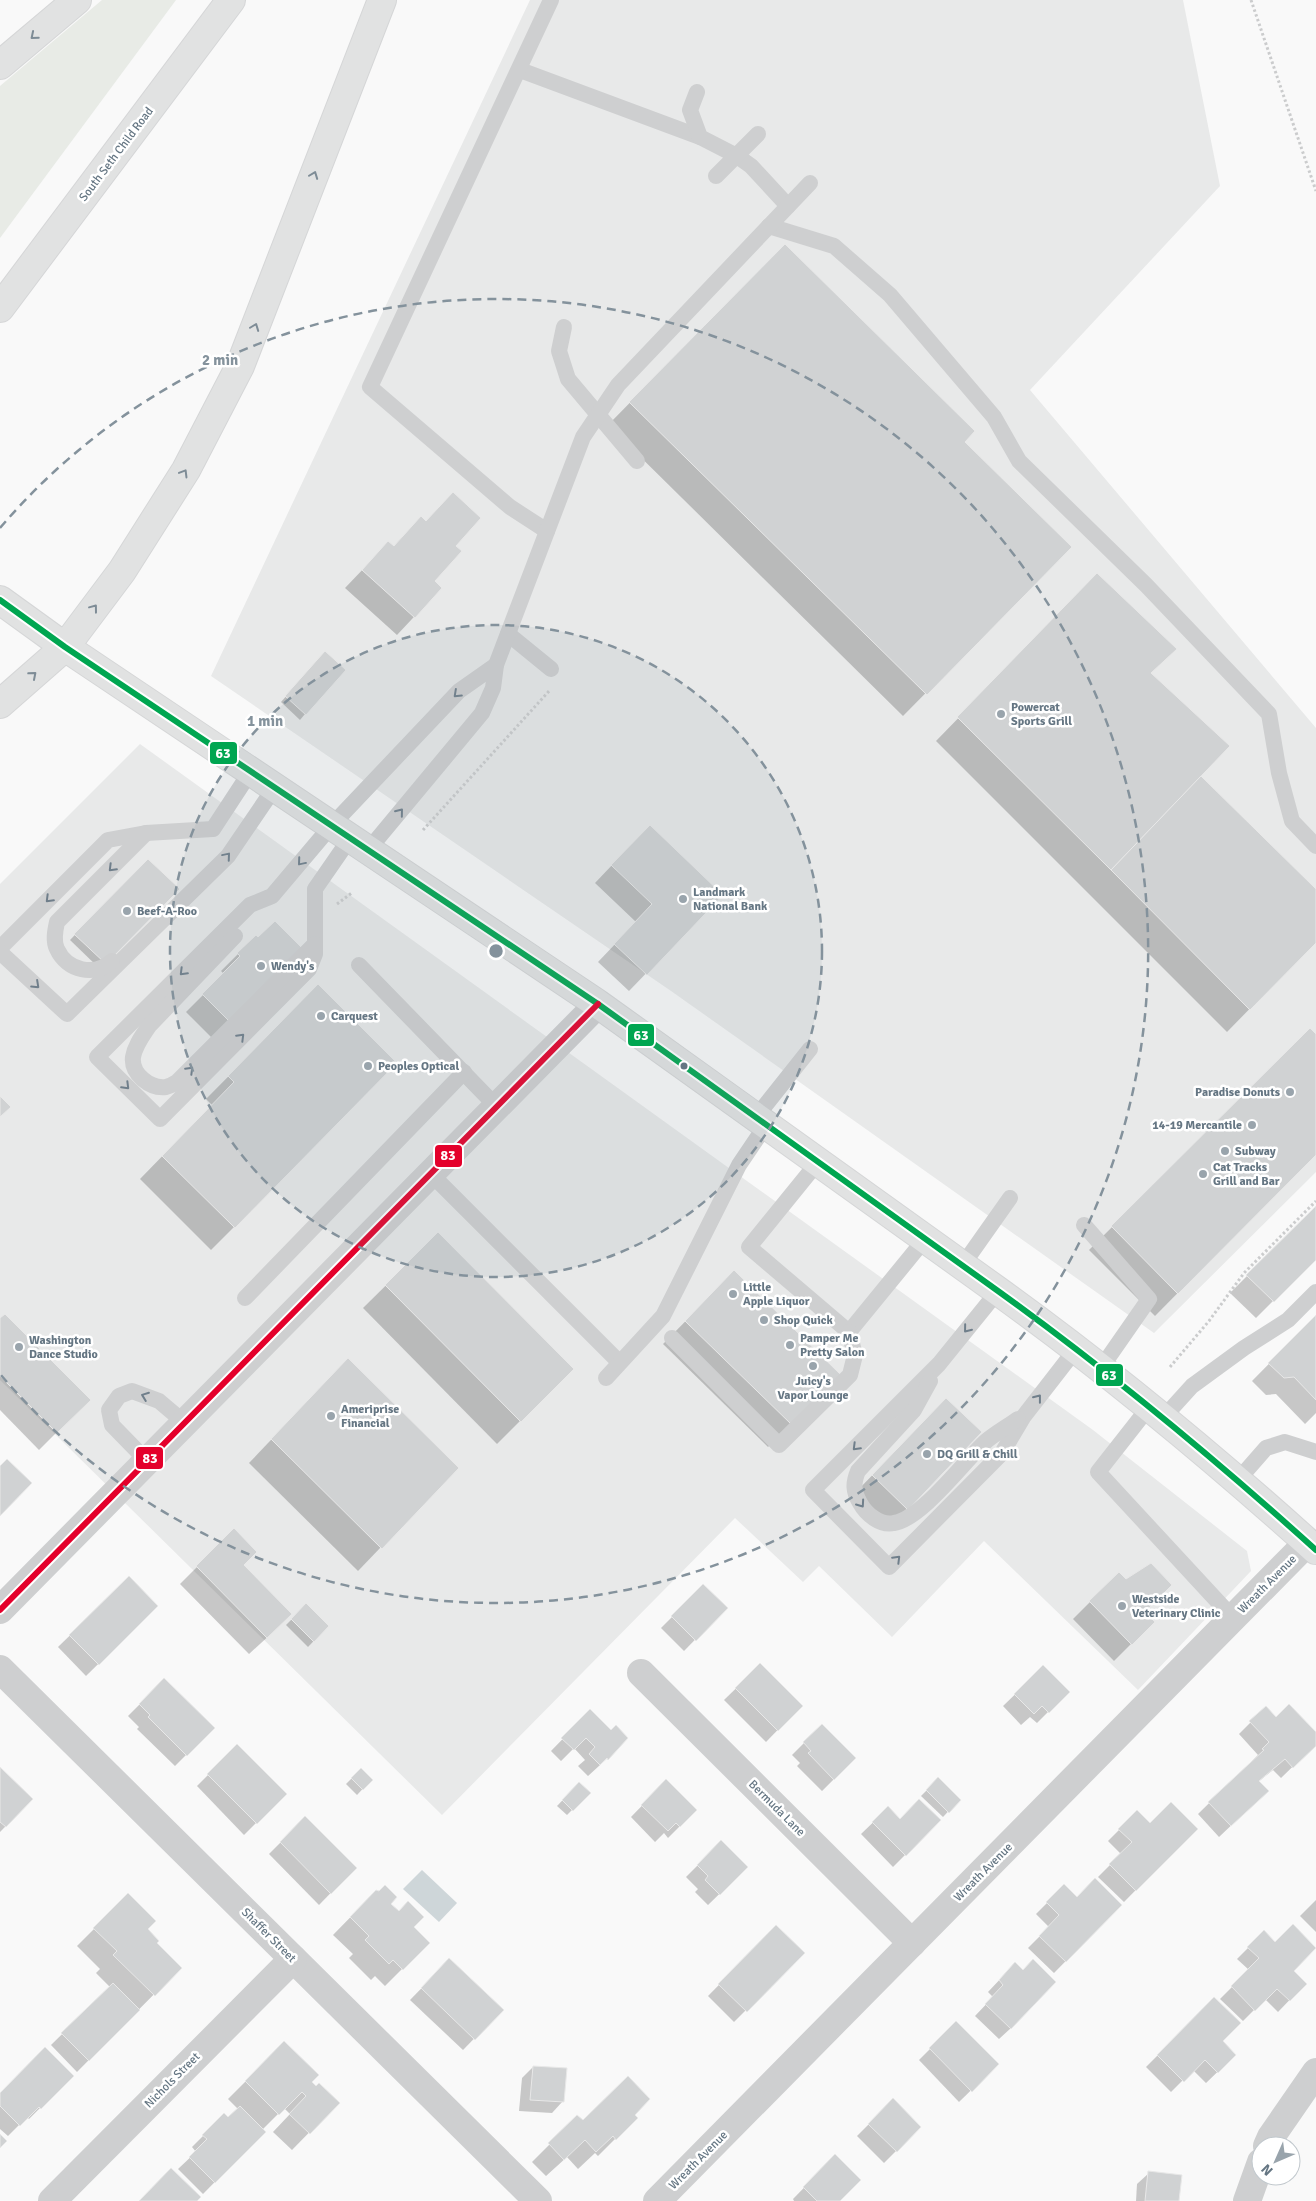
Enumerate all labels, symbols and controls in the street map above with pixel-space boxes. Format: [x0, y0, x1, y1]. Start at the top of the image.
one-way arrow [30, 31, 39, 40]
street label: South Seth Child Road [76, 104, 157, 204]
one-way arrow [308, 171, 318, 180]
one-way arrow [249, 323, 259, 332]
text: 2 min [202, 351, 238, 369]
one-way arrow [178, 469, 188, 478]
one-way arrow [89, 605, 97, 614]
one-way arrow [27, 672, 36, 681]
one-way arrow [454, 688, 463, 697]
place label: Powercat Sports Grill [1011, 700, 1072, 729]
marker: Powercat Sports Grill [995, 708, 1007, 720]
text: 1 min [247, 712, 283, 730]
line badge: 63 [209, 741, 238, 765]
text: 63 [215, 745, 231, 762]
one-way arrow [395, 808, 404, 817]
one-way arrow [222, 852, 231, 861]
one-way arrow [298, 856, 306, 865]
one-way arrow [108, 862, 117, 871]
place label: Landmark National Bank [693, 885, 768, 914]
one-way arrow [46, 893, 55, 902]
marker: Landmark National Bank [677, 893, 689, 905]
place label: Beef-A-Roo [137, 904, 197, 919]
marker: Beef-A-Roo [121, 905, 133, 917]
centre of rings [487, 942, 505, 960]
place label: Wendy's [271, 959, 315, 974]
marker: Wendy's [255, 960, 267, 972]
one-way arrow [180, 966, 189, 975]
one-way arrow [30, 979, 39, 988]
place label: Carquest [331, 1009, 378, 1024]
marker: Carquest [315, 1010, 327, 1022]
line badge: 63 [627, 1023, 655, 1047]
text: 63 [633, 1027, 649, 1044]
one-way arrow [235, 1034, 244, 1043]
place label: Peoples Optical [378, 1059, 459, 1074]
marker: Peoples Optical [362, 1060, 374, 1072]
unlabelled marker [679, 1061, 689, 1071]
one-way arrow [184, 1067, 193, 1076]
one-way arrow [121, 1080, 130, 1089]
place label: Paradise Donuts [1195, 1085, 1281, 1100]
marker: Paradise Donuts [1284, 1086, 1296, 1098]
place label: 14-19 Mercantile [1152, 1118, 1242, 1133]
marker: 14-19 Mercantile [1246, 1119, 1258, 1131]
line badge: 83 [434, 1144, 463, 1168]
place label: Subway [1235, 1144, 1276, 1159]
marker: Subway [1219, 1145, 1231, 1157]
text: 83 [440, 1147, 456, 1164]
place label: Cat Tracks Grill and Bar [1213, 1160, 1280, 1189]
marker: Cat Tracks Grill and Bar [1197, 1168, 1209, 1180]
place label: Little Apple Liquor [743, 1280, 810, 1309]
marker: Little Apple Liquor [727, 1288, 739, 1300]
place label: Shop Quick [774, 1313, 833, 1328]
marker: Shop Quick [758, 1314, 770, 1326]
one-way arrow [965, 1323, 973, 1332]
place label: Pamper Me Pretty Salon [800, 1331, 865, 1360]
place label: Washington Dance Studio [29, 1333, 98, 1362]
marker: Pamper Me Pretty Salon [784, 1339, 796, 1351]
marker: Washington Dance Studio [13, 1341, 25, 1353]
marker: Juicy's Vapor Lounge [807, 1360, 819, 1372]
line badge: 63 [1095, 1363, 1124, 1387]
text: 63 [1101, 1367, 1117, 1384]
place label: Juicy's Vapor Lounge [777, 1374, 849, 1403]
one-way arrow [141, 1392, 150, 1402]
one-way arrow [1032, 1395, 1040, 1404]
place label: Ameriprise Financial [341, 1402, 399, 1431]
marker: Ameriprise Financial [325, 1410, 337, 1422]
one-way arrow [853, 1441, 862, 1450]
line badge: 83 [135, 1446, 164, 1470]
place label: DQ Grill & Chill [937, 1447, 1018, 1462]
marker: DQ Grill & Chill [921, 1448, 933, 1460]
text: 83 [142, 1450, 158, 1467]
one-way arrow [855, 1498, 864, 1508]
street label: Wreath Avenue [1235, 1552, 1300, 1617]
one-way arrow [891, 1556, 900, 1565]
place label: Westside Veterinary Clinic [1132, 1592, 1221, 1621]
marker: Westside Veterinary Clinic [1116, 1600, 1128, 1612]
street label: Bermuda Lane [745, 1777, 808, 1840]
street label: Wreath Avenue [951, 1840, 1016, 1905]
street label: Shaffer Street [238, 1905, 299, 1966]
street label: Nichols Street [141, 2049, 203, 2111]
street label: Wreath Avenue [666, 2128, 731, 2193]
north arrow [1251, 2136, 1301, 2186]
text: N [1258, 2160, 1277, 2179]

